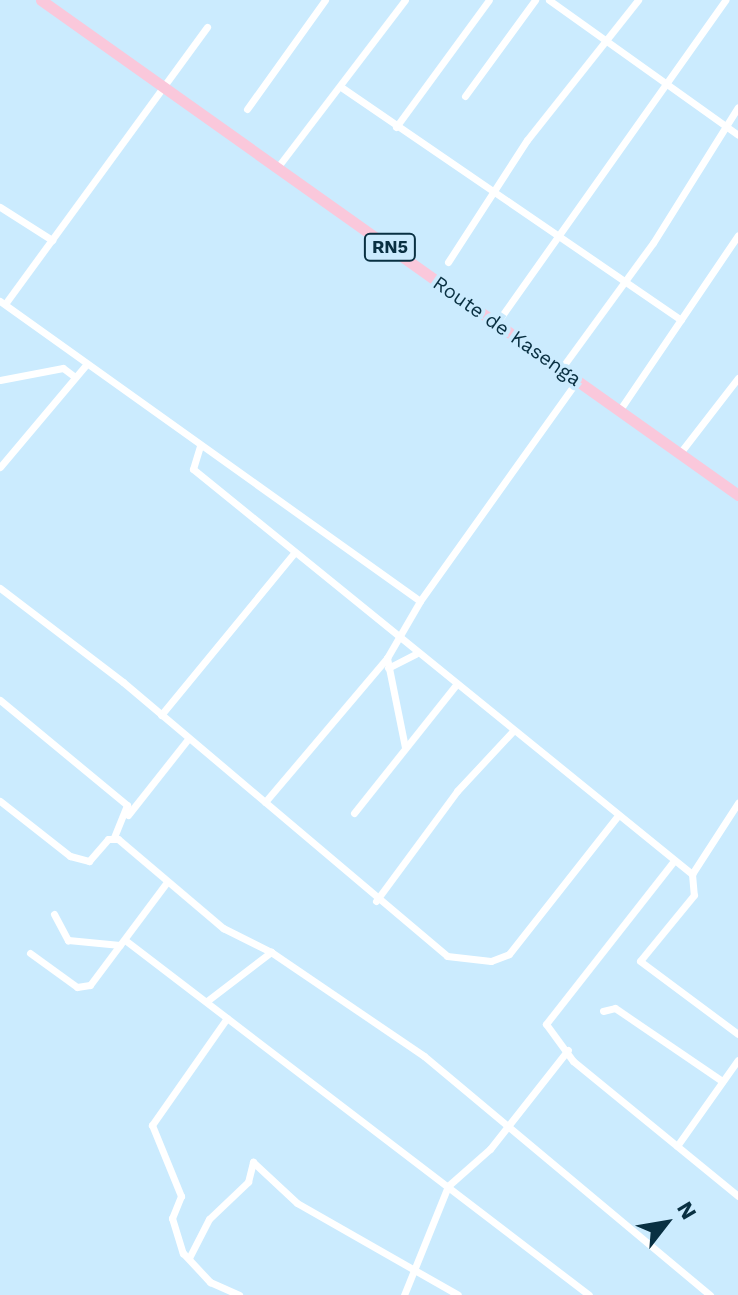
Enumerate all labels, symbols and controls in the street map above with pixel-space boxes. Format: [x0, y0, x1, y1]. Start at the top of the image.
road number: RN5 [362, 233, 418, 261]
street label: Route de Kasenga [428, 271, 586, 391]
north arrow [626, 1183, 706, 1263]
text: N [672, 1197, 702, 1224]

